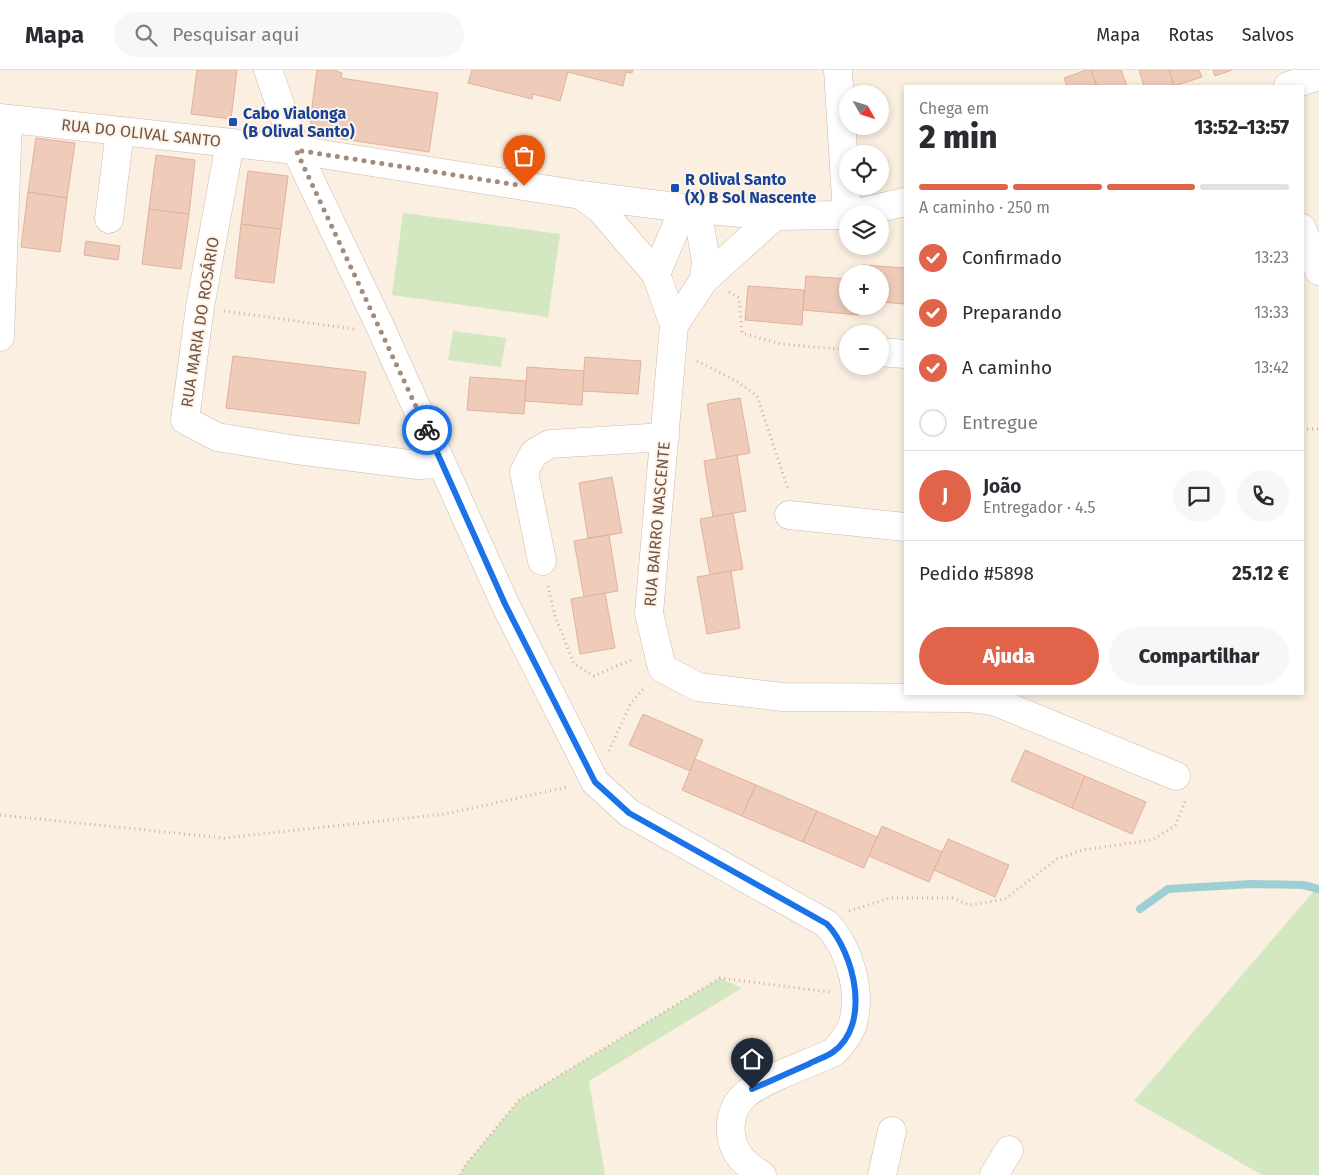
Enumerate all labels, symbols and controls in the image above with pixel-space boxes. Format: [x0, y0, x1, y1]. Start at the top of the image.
search box [114, 12, 464, 57]
text: Mapa [25, 21, 84, 49]
icon: search [132, 21, 160, 49]
text: Pesquisar aqui [172, 23, 299, 46]
text: Mapa [1096, 24, 1140, 46]
text: Rotas [1168, 24, 1214, 46]
text: Salvos [1242, 24, 1294, 46]
north arrow [839, 85, 889, 135]
map controls [839, 85, 889, 375]
text: Chega em [919, 99, 989, 118]
place label: Cabo Vialonga (B Olival Santo) [243, 104, 355, 141]
street label: RUA DO OLIVAL SANTO [60, 115, 222, 151]
marker: Cabo Vialonga (B Olival Santo) [227, 116, 239, 128]
text: 13:52–13:57 [1194, 116, 1289, 139]
text: 2 min [919, 118, 997, 156]
pin [503, 135, 545, 186]
icon: bag [510, 142, 538, 170]
button: locate [839, 145, 889, 195]
place label: R Olival Santo (X) B Sol Nascente [685, 170, 816, 207]
marker: R Olival Santo (X) B Sol Nascente [669, 182, 681, 194]
text: A caminho · 250 m [919, 198, 1050, 217]
button: layers [839, 205, 889, 255]
street label: RUA MARIA DO ROSÁRIO [176, 235, 223, 409]
icon: check [919, 244, 947, 272]
text: Confirmado [962, 246, 1062, 269]
text: 13:23 [1254, 248, 1289, 267]
button: + [839, 265, 889, 315]
icon: check [919, 299, 947, 327]
text: Preparando [962, 301, 1062, 324]
text: 13:33 [1254, 303, 1289, 322]
button: − [839, 325, 889, 375]
icon: check [919, 354, 947, 382]
text: A caminho [962, 356, 1052, 379]
text: 13:42 [1254, 358, 1289, 377]
courier [402, 405, 452, 455]
text: Entregue [962, 411, 1038, 434]
icon: bike [413, 416, 441, 444]
street label: RUA BAIRRO NASCENTE [640, 441, 674, 607]
button: chat [1173, 470, 1225, 522]
button: phone [1237, 470, 1289, 522]
text: João [983, 475, 1021, 498]
text: J [942, 484, 948, 507]
text: Entregador · 4.5 [983, 498, 1096, 517]
text: Pedido #5898 [919, 562, 1034, 585]
text: 25.12 € [1232, 562, 1289, 585]
button: Ajuda [919, 627, 1099, 685]
button: Compartilhar [1109, 627, 1289, 685]
pin [731, 1038, 773, 1089]
icon: home [738, 1045, 766, 1073]

